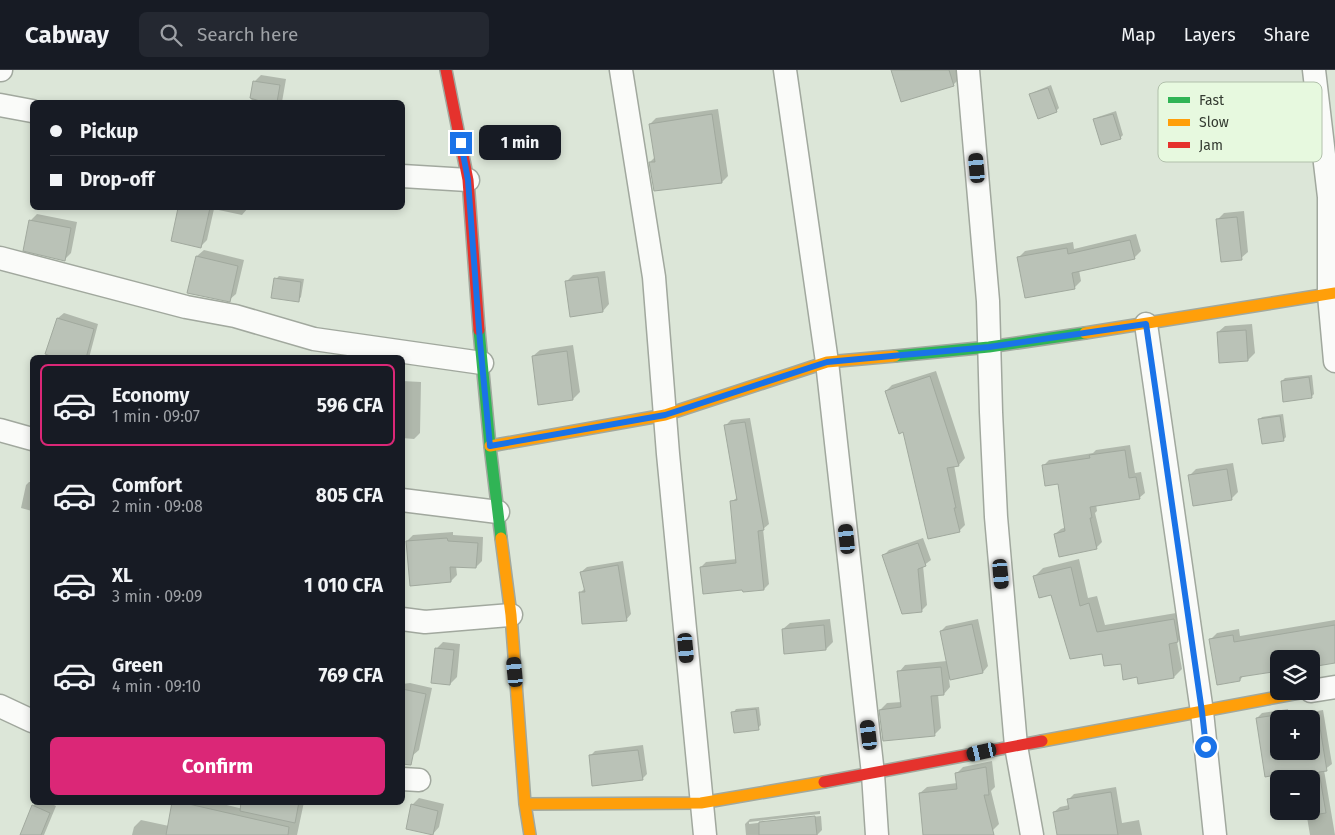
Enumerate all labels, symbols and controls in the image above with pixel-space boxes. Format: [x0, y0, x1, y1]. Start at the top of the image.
search box [139, 12, 489, 57]
text: Cabway [25, 21, 109, 49]
icon: search [157, 21, 185, 49]
text: Search here [197, 23, 298, 46]
text: Map [1121, 24, 1156, 46]
text: Layers [1184, 24, 1236, 46]
text: Share [1264, 24, 1310, 46]
legend [1158, 82, 1322, 162]
text: Fast [1199, 92, 1225, 109]
text: Slow [1199, 114, 1229, 131]
text: Pickup [80, 120, 138, 143]
callout: 1 min [478, 126, 561, 160]
route end [450, 132, 472, 154]
text: 1 min [501, 133, 539, 152]
text: Jam [1199, 137, 1223, 154]
car [968, 152, 985, 184]
text: Drop-off [80, 168, 154, 191]
icon: car [52, 383, 97, 428]
text: Economy [112, 384, 189, 407]
text: 596 CFA [317, 394, 383, 417]
text: 1 min · 09:07 [112, 407, 200, 426]
icon: car [52, 473, 97, 518]
text: Comfort [112, 474, 182, 497]
text: 805 CFA [316, 484, 383, 507]
text: 2 min · 09:08 [112, 497, 203, 516]
car [837, 523, 856, 555]
car [992, 558, 1009, 590]
icon: car [52, 563, 97, 608]
text: XL [112, 564, 133, 587]
text: 1 010 CFA [304, 574, 383, 597]
text: 3 min · 09:09 [112, 587, 202, 606]
car [677, 632, 694, 664]
map controls [1270, 650, 1320, 820]
button: layers [1270, 650, 1320, 700]
icon: car [52, 653, 97, 698]
text: Green [112, 654, 163, 677]
car [506, 656, 523, 688]
text: 769 CFA [318, 664, 383, 687]
text: 4 min · 09:10 [112, 677, 201, 696]
button: + [1270, 710, 1320, 760]
car [859, 719, 878, 751]
route start [1195, 736, 1217, 758]
button: Confirm [50, 737, 385, 795]
car [965, 741, 998, 763]
button: − [1270, 770, 1320, 820]

